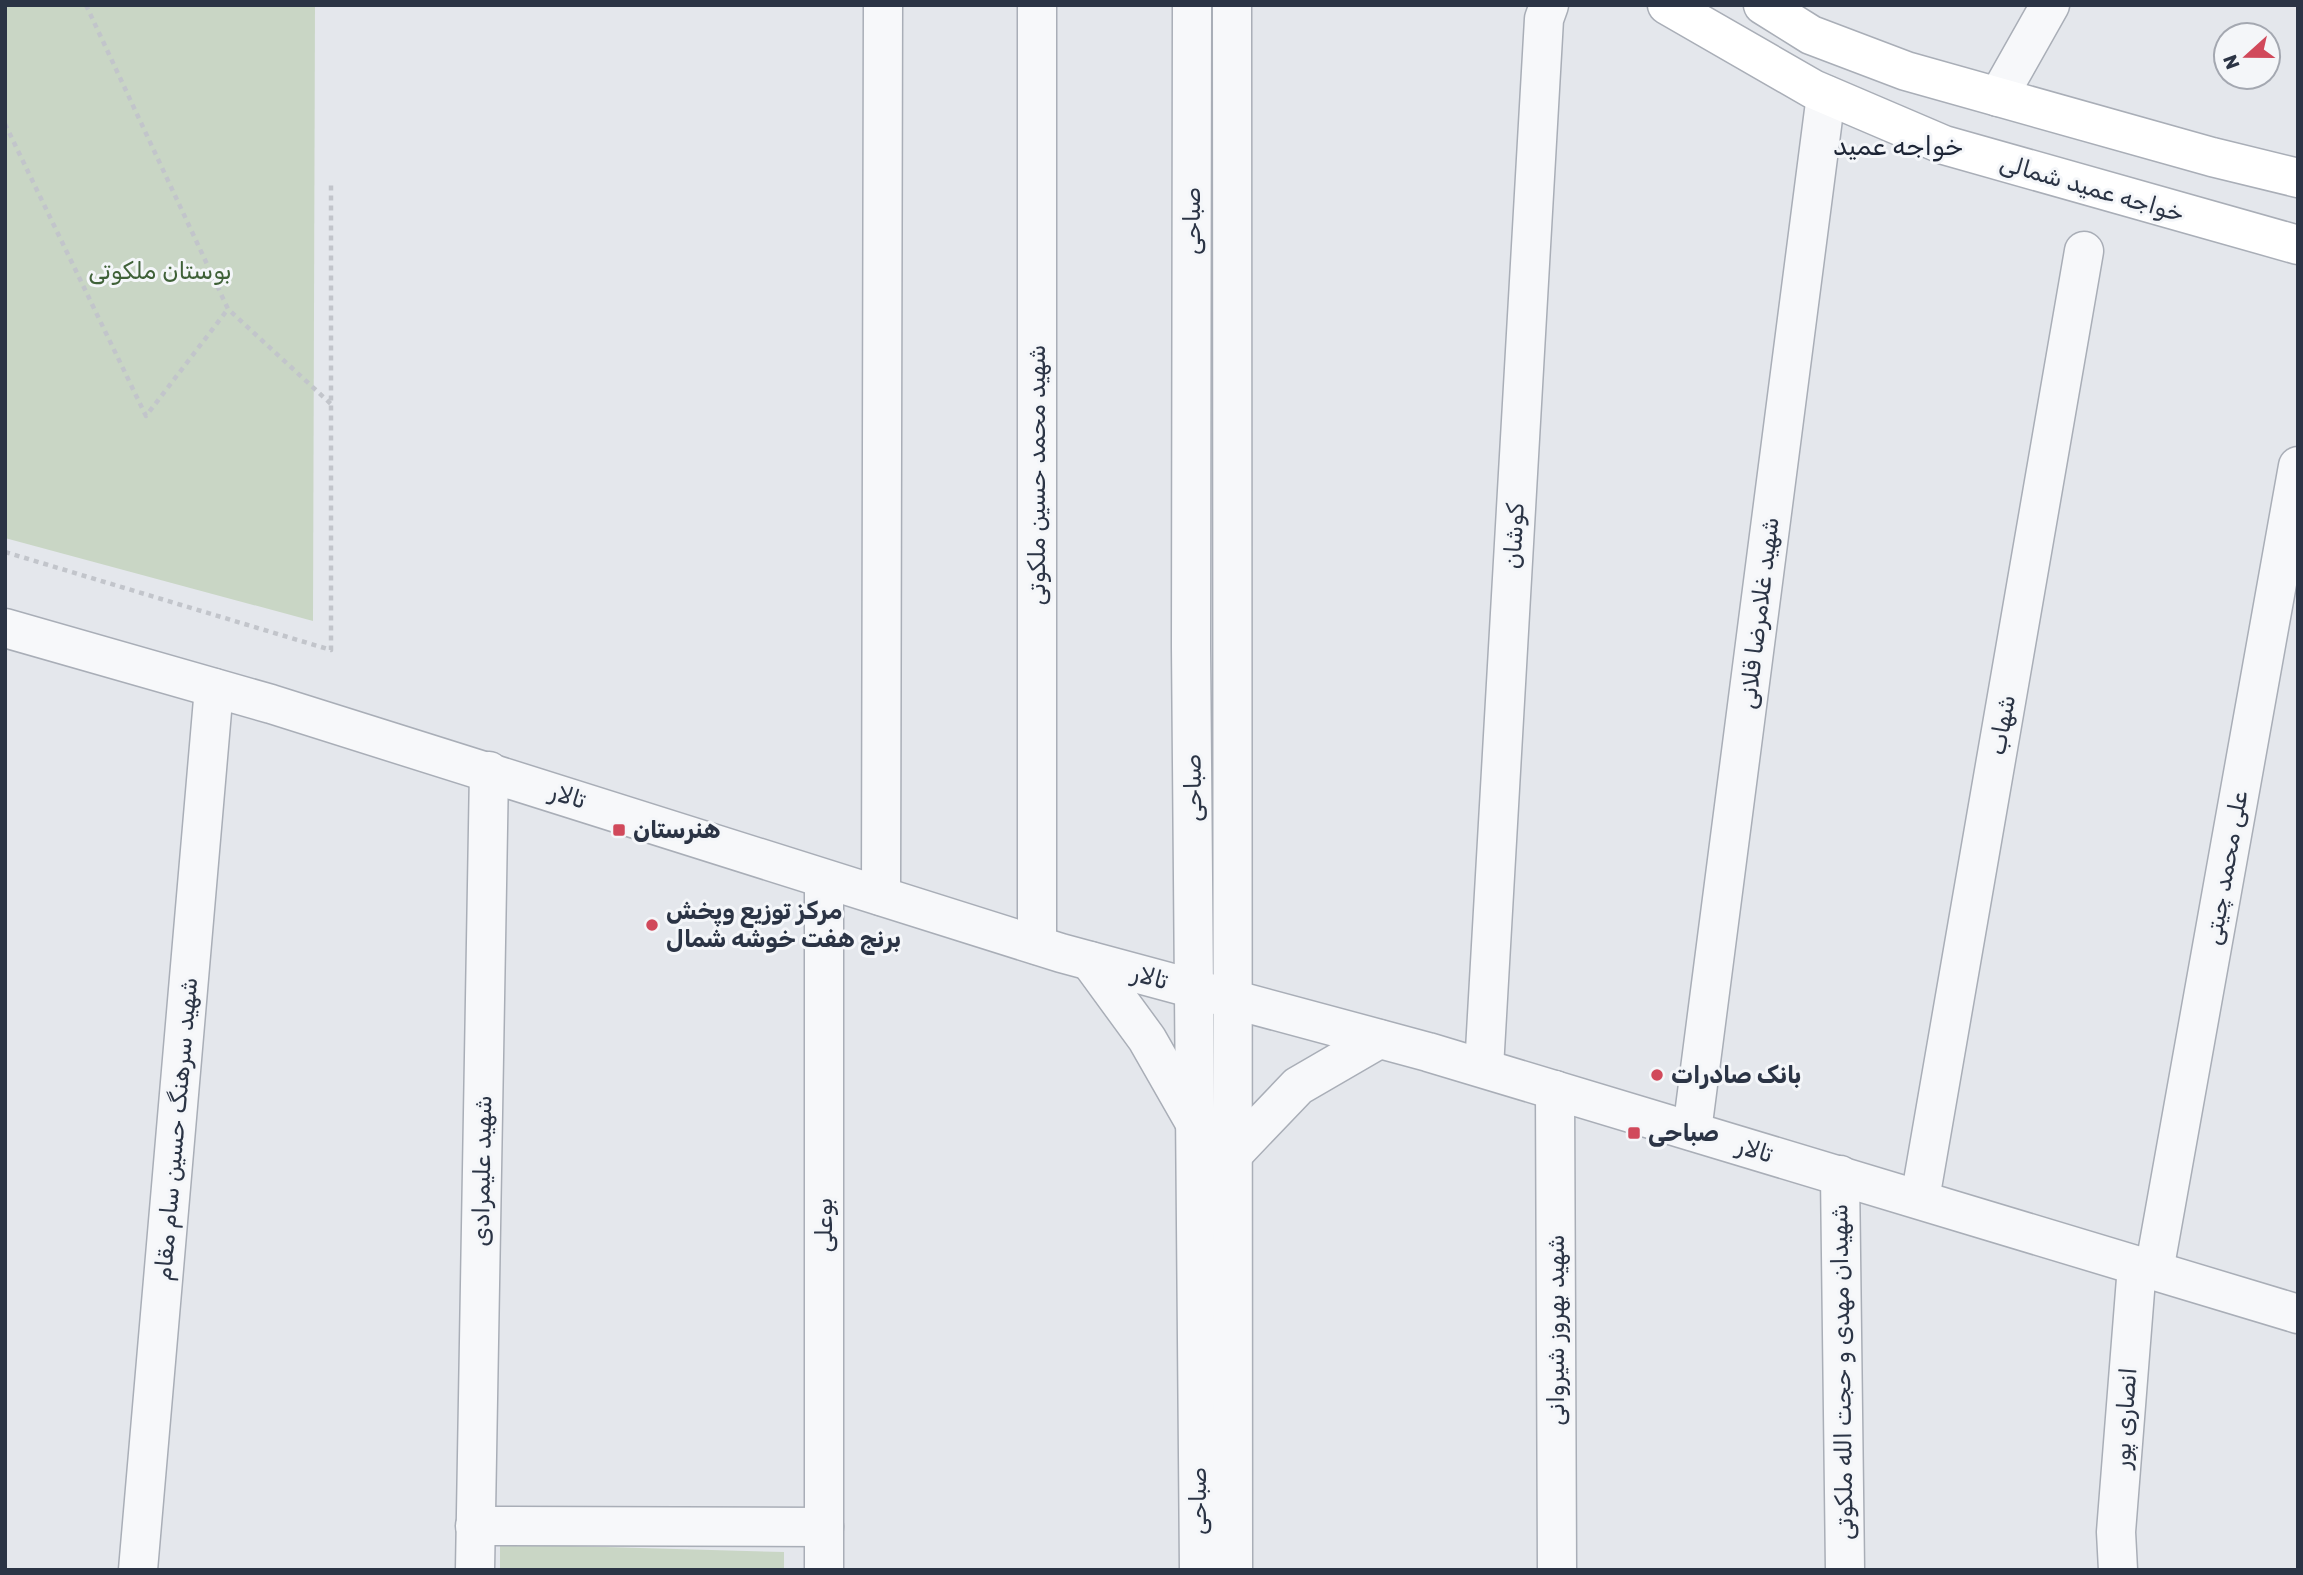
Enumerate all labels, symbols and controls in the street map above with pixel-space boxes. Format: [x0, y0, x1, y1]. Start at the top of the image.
north arrow [2212, 21, 2282, 91]
text: N [2218, 51, 2245, 72]
district label: خواجه عمید [1833, 131, 1963, 162]
street label: خواجه عمید شمالی [1997, 148, 2187, 228]
street label: صباحی [1178, 187, 1206, 255]
park label: بوستان ملکوتی [88, 257, 232, 285]
street label: شهید محمد حسین ملکوتی [1023, 345, 1051, 605]
street label: کوشان [1498, 502, 1530, 570]
street label: شهید غلامرضا قلانی [1733, 515, 1785, 711]
street label: شهاب [1983, 693, 2021, 757]
street label: صباحی [1178, 754, 1208, 822]
street label: تالار [545, 777, 589, 815]
street label: علی محمد چیتی [2199, 789, 2253, 947]
place label: هنرستان [633, 816, 720, 844]
marker: هنرستان [611, 822, 627, 838]
place label: مرکز توزیع وپخش برنج هفت خوشه شمال [666, 897, 901, 956]
marker: مرکز توزیع وپخش برنج هفت خوشه شمال [644, 917, 660, 933]
street label: تالار [1127, 958, 1171, 995]
street label: شهید سرهنگ حسین سام مقام [149, 976, 205, 1282]
place label: بانک صادرات [1671, 1061, 1801, 1089]
marker: بانک صادرات [1649, 1067, 1665, 1083]
street label: شهید علیمرادی [467, 1095, 497, 1247]
place label: صباحی [1648, 1119, 1719, 1147]
marker: صباحی [1626, 1125, 1642, 1141]
street label: تالار [1732, 1131, 1776, 1169]
street label: بوعلی [810, 1198, 838, 1252]
street label: شهیدان مهدی و حجت الله ملکوتی [1825, 1204, 1859, 1540]
street label: شهید بهروز شیروانی [1542, 1234, 1570, 1426]
street label: انصاری پور [2107, 1367, 2144, 1472]
street label: صباحی [1184, 1467, 1212, 1535]

